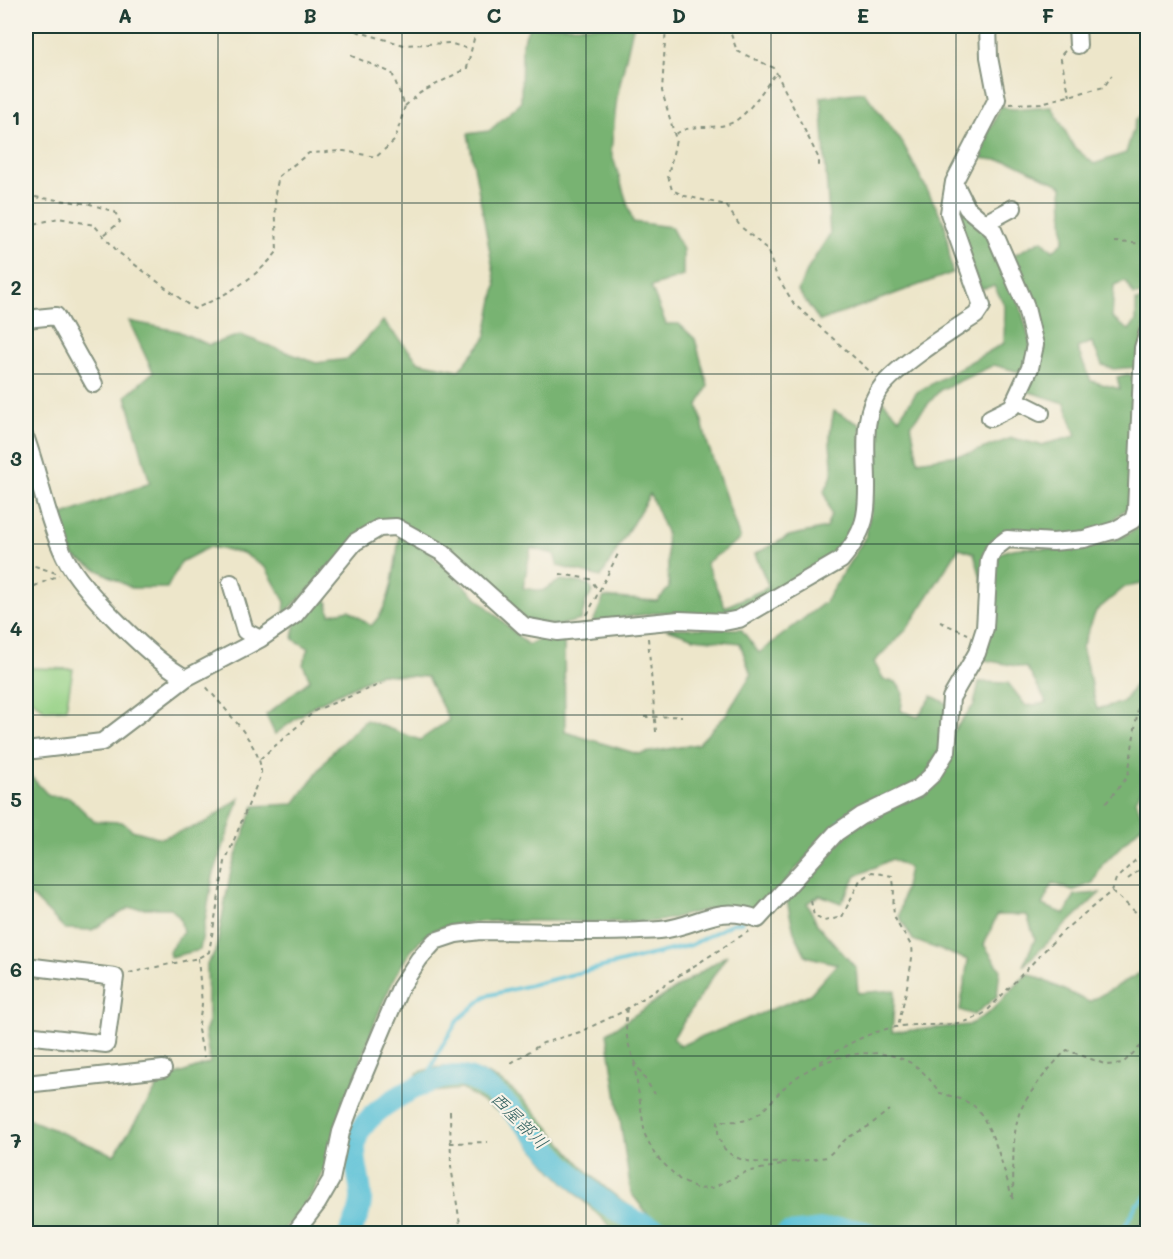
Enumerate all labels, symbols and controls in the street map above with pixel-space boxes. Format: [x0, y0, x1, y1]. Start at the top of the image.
text: A [118, 2, 132, 28]
text: B [303, 2, 317, 28]
text: C [487, 2, 502, 28]
text: D [672, 2, 686, 28]
text: E [857, 2, 869, 28]
text: F [1042, 2, 1055, 28]
text: 1 [12, 104, 20, 130]
text: 2 [10, 274, 22, 300]
text: 3 [10, 445, 22, 471]
text: 4 [10, 615, 23, 641]
text: 5 [10, 786, 22, 812]
text: 6 [10, 956, 22, 982]
water label: 西屋部川 [486, 1086, 554, 1154]
text: 7 [10, 1127, 22, 1153]

